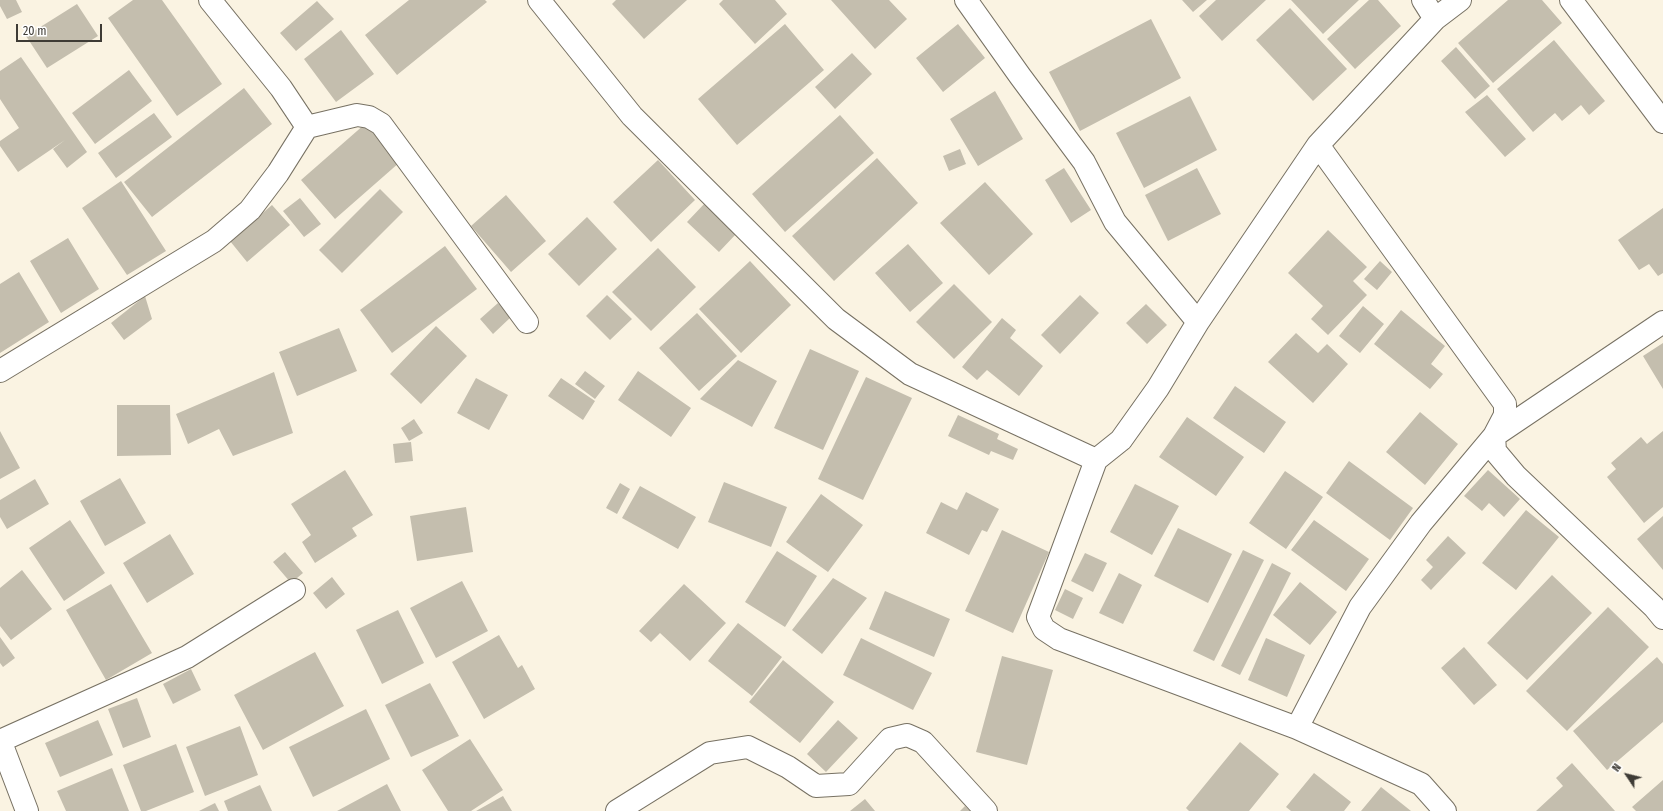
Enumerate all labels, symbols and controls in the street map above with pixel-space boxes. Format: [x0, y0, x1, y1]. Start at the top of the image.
scale bar [18, 16, 104, 42]
text: 20 m [23, 24, 47, 38]
north arrow [1607, 755, 1647, 795]
text: N [1610, 761, 1624, 774]

